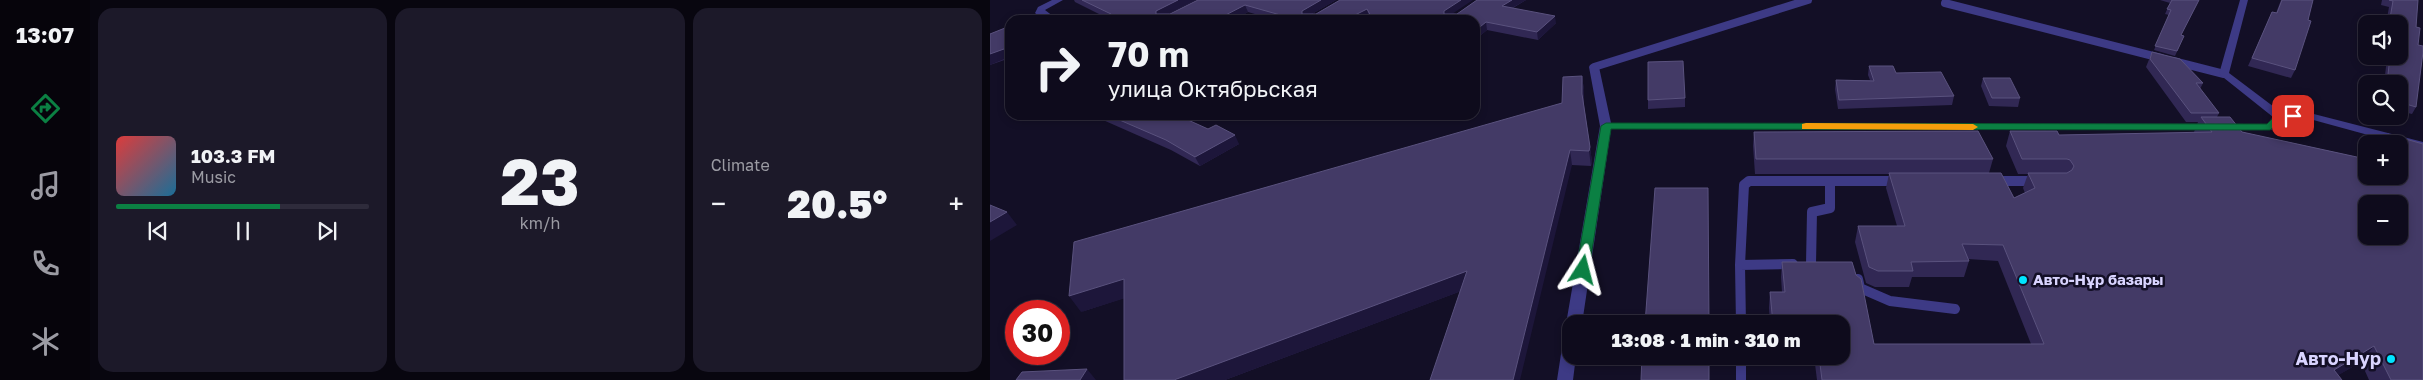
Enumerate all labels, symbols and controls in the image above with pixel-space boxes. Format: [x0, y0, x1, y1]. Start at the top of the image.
map controls [2358, 15, 2408, 245]
button: sound [2358, 15, 2408, 65]
text: 13:07 [16, 21, 74, 48]
text: 70 m [1108, 33, 1189, 75]
icon: right [1025, 35, 1090, 100]
text: улица Октябрьская [1108, 75, 1318, 102]
button: search [2358, 75, 2408, 125]
icon: directions [28, 91, 63, 126]
pin [2272, 95, 2314, 137]
icon: arrive [2279, 102, 2307, 130]
button: + [2358, 135, 2408, 185]
text: 23 [500, 141, 580, 219]
text: 103.3 FM [191, 144, 275, 167]
text: Climate [711, 155, 770, 175]
text: Music [191, 167, 236, 187]
icon: music [28, 168, 63, 203]
text: 20.5° [787, 181, 887, 226]
text: − [711, 187, 726, 220]
text: + [949, 187, 964, 220]
button: − [2358, 195, 2408, 245]
text: km/h [520, 213, 560, 233]
icon: previous [144, 217, 172, 245]
icon: pause [229, 217, 257, 245]
icon: next [313, 217, 341, 245]
position arrow [1556, 243, 1608, 295]
icon: phone [28, 246, 63, 281]
place label: Авто-Нұр базары [2033, 270, 2163, 289]
marker: Авто-Нұр базары [2017, 274, 2029, 286]
speed limit sign: 30 [1005, 300, 1070, 365]
icon: climate [28, 324, 63, 359]
text: 13:08 · 1 min · 310 m [1612, 328, 1800, 351]
place label: Авто-Нур [2296, 347, 2381, 369]
marker: Авто-Нур [2385, 353, 2397, 365]

